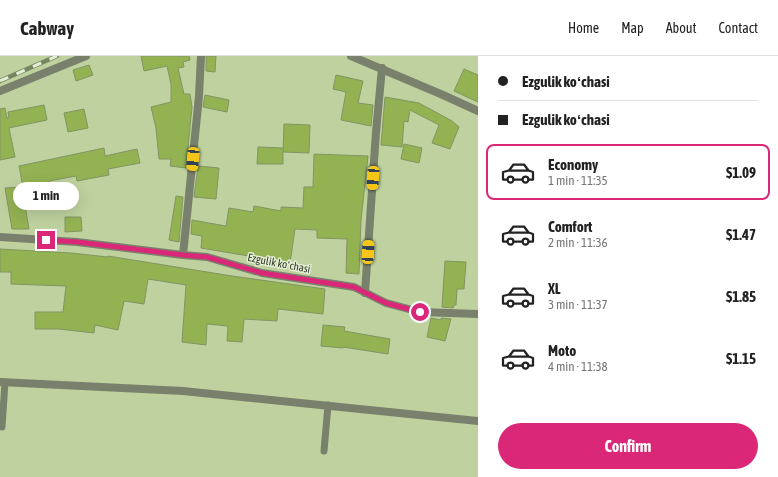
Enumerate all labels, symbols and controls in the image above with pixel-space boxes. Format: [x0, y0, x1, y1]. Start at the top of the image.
text: Cabway [20, 17, 74, 39]
text: Home [568, 20, 599, 36]
text: Map [621, 20, 644, 36]
text: About [666, 20, 697, 36]
text: Contact [719, 20, 758, 36]
text: Ezgulik koʻchasi [522, 73, 610, 90]
text: Ezgulik koʻchasi [522, 111, 610, 128]
car [186, 147, 200, 171]
icon: car [500, 154, 536, 190]
text: Economy [548, 156, 598, 173]
text: $1.09 [726, 164, 756, 181]
car [366, 166, 380, 190]
text: 1 min · 11:35 [548, 173, 608, 188]
callout: 1 min [13, 182, 79, 210]
text: 1 min [33, 188, 59, 203]
icon: car [500, 216, 536, 252]
text: Comfort [548, 218, 592, 235]
text: $1.47 [726, 226, 756, 243]
route end [37, 231, 55, 249]
text: 2 min · 11:36 [548, 235, 608, 250]
car [361, 240, 375, 264]
street label: Ezgulik koʻchasi [247, 251, 311, 275]
icon: car [500, 278, 536, 314]
text: XL [548, 280, 561, 297]
text: $1.85 [726, 288, 756, 305]
text: 3 min · 11:37 [548, 297, 608, 312]
route start [411, 303, 429, 321]
icon: car [500, 340, 536, 376]
text: Moto [548, 342, 576, 359]
text: $1.15 [726, 350, 756, 367]
text: 4 min · 11:38 [548, 359, 608, 374]
button: Confirm [498, 423, 758, 469]

